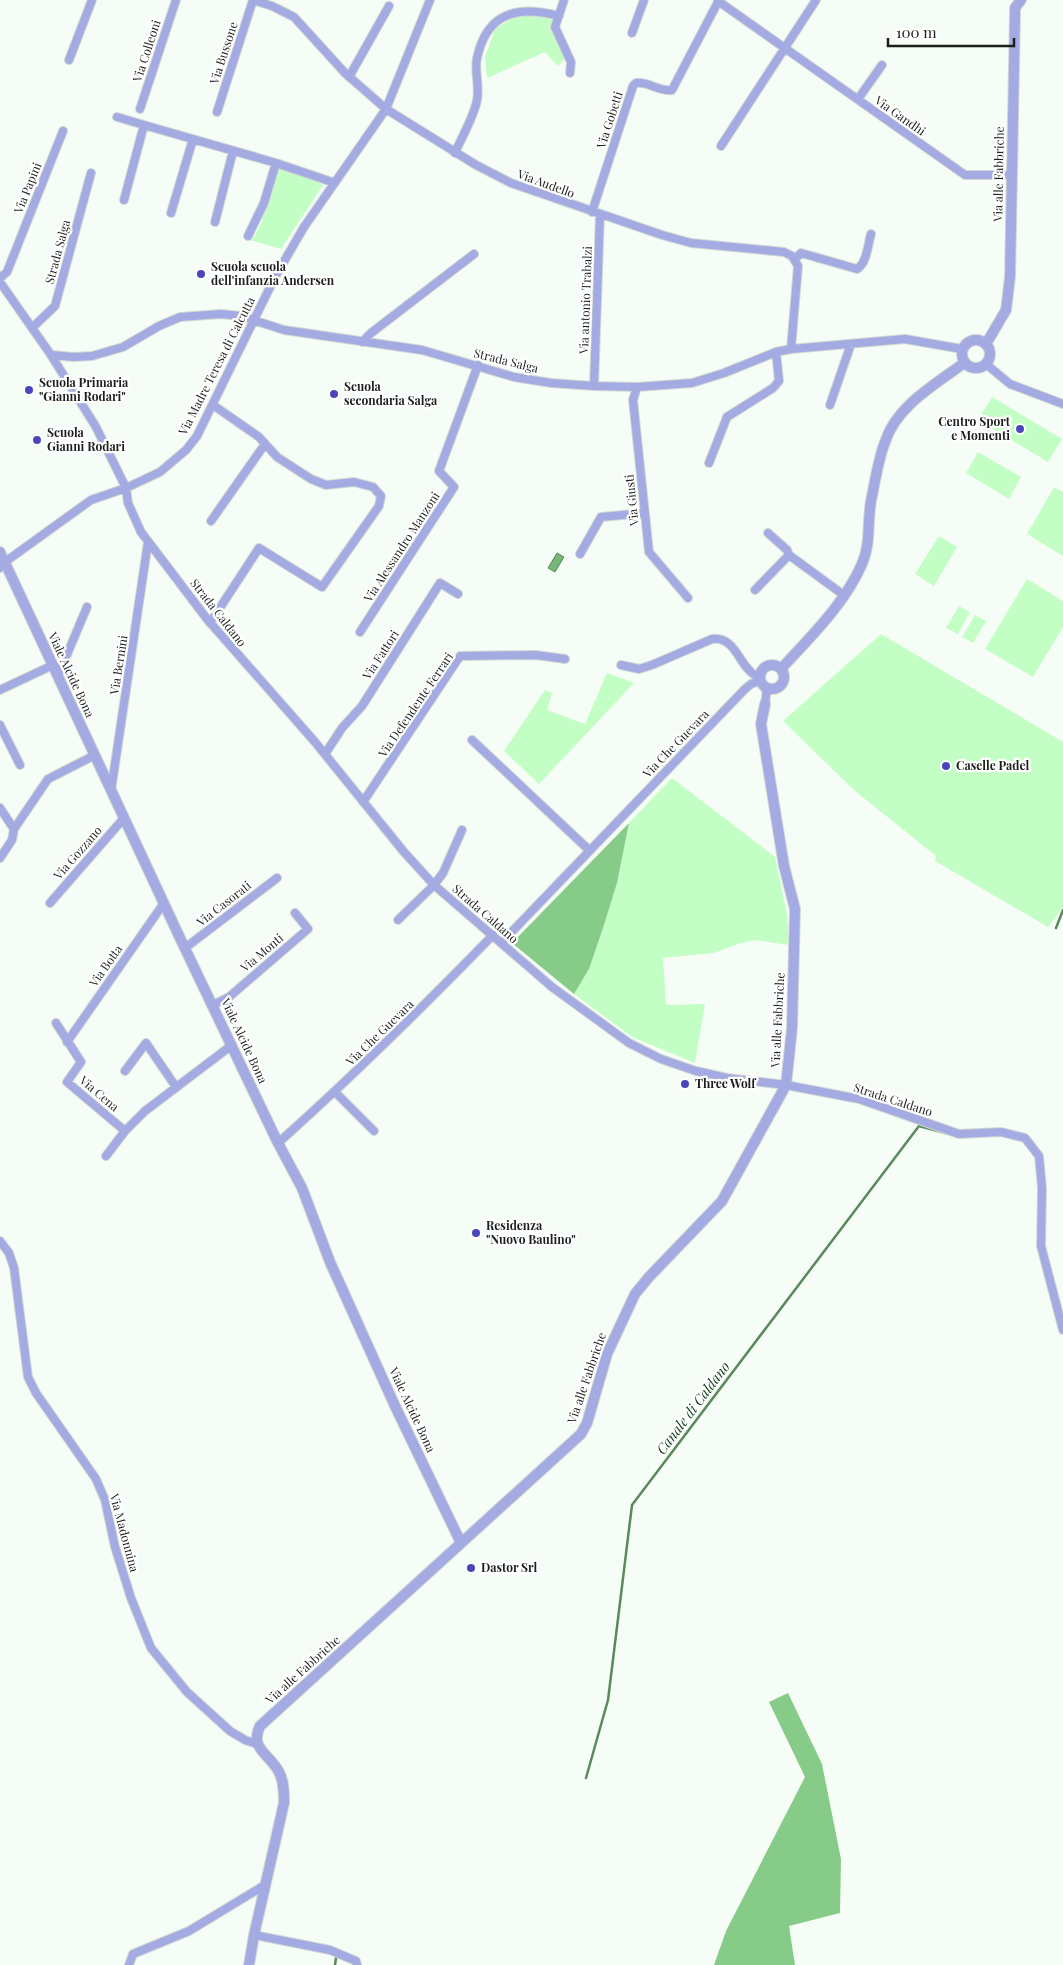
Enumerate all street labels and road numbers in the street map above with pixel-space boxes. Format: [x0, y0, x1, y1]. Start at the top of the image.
street label: Via Colleoni [128, 17, 164, 85]
street label: Via Bussone [205, 20, 241, 87]
street label: Via Gobetti [592, 89, 626, 151]
street label: Via Gandhi [871, 91, 930, 139]
street label: Via alle Fabbriche [989, 126, 1007, 223]
street label: Via Papini [9, 159, 45, 216]
street label: Via Audello [515, 165, 578, 201]
street label: Strada Salga [41, 218, 73, 286]
street label: Via antonio Trabalzi [575, 245, 595, 355]
street label: Via Madre Teresa di Calcutta [174, 294, 258, 438]
street label: Strada Salga [472, 344, 540, 376]
street label: Via Giusti [620, 473, 642, 528]
street label: Via Alessandro Manzoni [359, 488, 443, 605]
street label: Strada Caldano [187, 575, 251, 650]
street label: Via Fattori [358, 626, 402, 683]
street label: Viale Alcide Bona [45, 629, 99, 720]
street label: Via Bernini [105, 634, 131, 697]
street label: Via Defendente Ferrari [374, 649, 456, 761]
street label: Via Che Guevara [638, 706, 712, 781]
street label: Via Gozzano [49, 822, 105, 883]
street label: Via Casorati [192, 877, 254, 930]
street label: Strada Caldano [449, 880, 522, 946]
street label: Via Monti [236, 929, 287, 975]
street label: Via Botta [84, 941, 125, 990]
street label: Via alle Fabbriche [766, 972, 787, 1069]
street label: Viale Alcide Bona [218, 995, 272, 1086]
street label: Via Che Guevara [341, 996, 417, 1069]
street label: Via Cena [76, 1071, 123, 1114]
street label: Strada Caldano [852, 1079, 935, 1119]
street label: Via alle Fabbriche [563, 1330, 609, 1426]
street label: Viale Alcide Bona [386, 1364, 440, 1455]
street label: Via Madonnina [107, 1491, 143, 1574]
street label: Via alle Fabbriche [261, 1631, 343, 1708]

